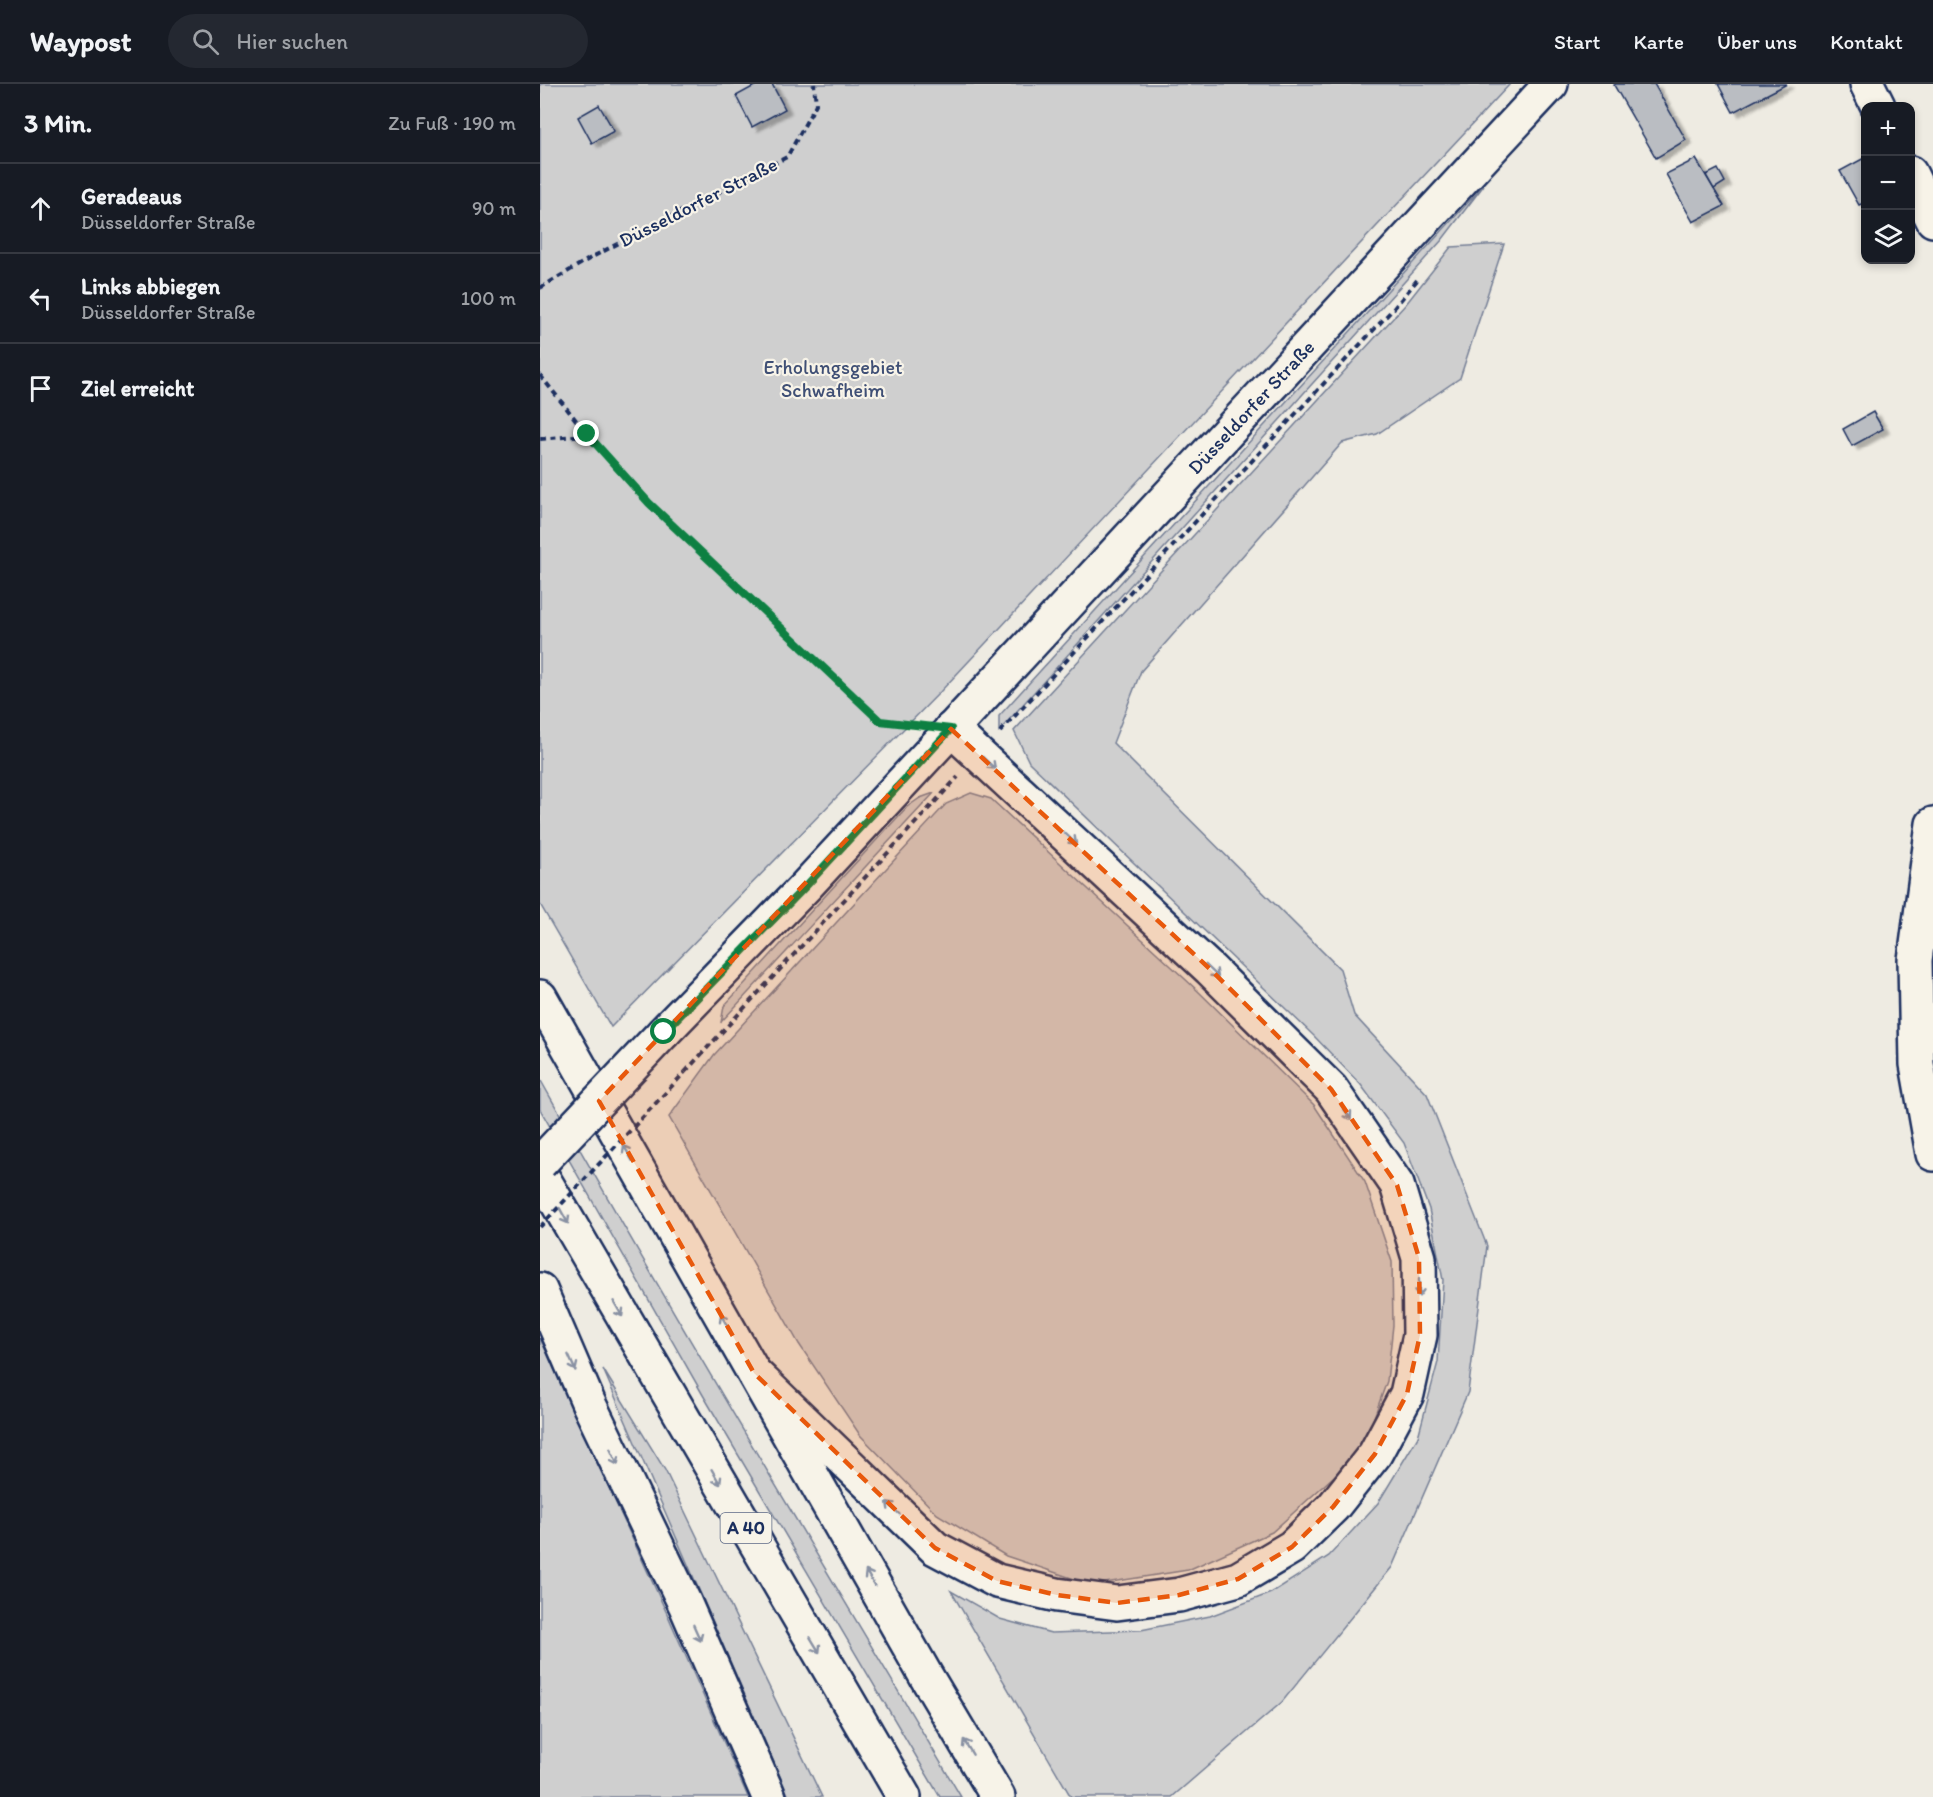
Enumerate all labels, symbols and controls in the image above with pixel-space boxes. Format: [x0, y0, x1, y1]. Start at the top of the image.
search box [168, 14, 588, 68]
text: Waypost [30, 24, 132, 58]
icon: search [189, 25, 222, 58]
text: Hier suchen [237, 28, 348, 55]
text: Start [1554, 29, 1600, 54]
text: Karte [1633, 29, 1684, 54]
text: Über uns [1717, 29, 1797, 54]
text: Kontakt [1830, 29, 1903, 54]
map controls [1861, 102, 1915, 264]
button: + [1861, 102, 1915, 156]
text: 3 Min. [24, 107, 92, 139]
text: Zu Fuß · 190 m [388, 111, 516, 135]
street label: Düsseldorfer Straße [615, 152, 781, 252]
button: − [1861, 156, 1915, 210]
text: Geradeaus [81, 183, 182, 210]
icon: ahead [24, 192, 57, 225]
text: 90 m [472, 196, 516, 220]
text: Düsseldorfer Straße [81, 210, 256, 234]
button: layers [1861, 210, 1915, 264]
text: Links abbiegen [81, 273, 220, 300]
icon: left [24, 282, 57, 315]
text: 100 m [461, 286, 516, 310]
text: Düsseldorfer Straße [81, 300, 256, 324]
street label: Düsseldorfer Straße [1183, 335, 1319, 479]
park label: Erholungsgebiet Schwafheim [764, 355, 902, 402]
icon: arrive [24, 372, 57, 405]
text: Ziel erreicht [81, 375, 194, 402]
route end [573, 420, 599, 446]
one-way arrow [982, 756, 997, 771]
one-way arrow [1062, 831, 1077, 846]
one-way arrow [1205, 964, 1220, 979]
route start [650, 1018, 676, 1044]
one-way arrow [1340, 1104, 1352, 1120]
one-way arrow [622, 1144, 634, 1161]
one-way arrow [559, 1206, 570, 1224]
one-way arrow [1413, 1278, 1425, 1298]
one-way arrow [612, 1300, 624, 1317]
one-way arrow [718, 1314, 730, 1331]
one-way arrow [567, 1354, 578, 1372]
one-way arrow [609, 1447, 621, 1465]
one-way arrow [710, 1468, 722, 1485]
one-way arrow [885, 1501, 900, 1515]
road number: A 40 [720, 1513, 772, 1543]
one-way arrow [864, 1570, 876, 1587]
one-way arrow [692, 1624, 703, 1642]
one-way arrow [809, 1636, 821, 1653]
one-way arrow [962, 1739, 974, 1756]

